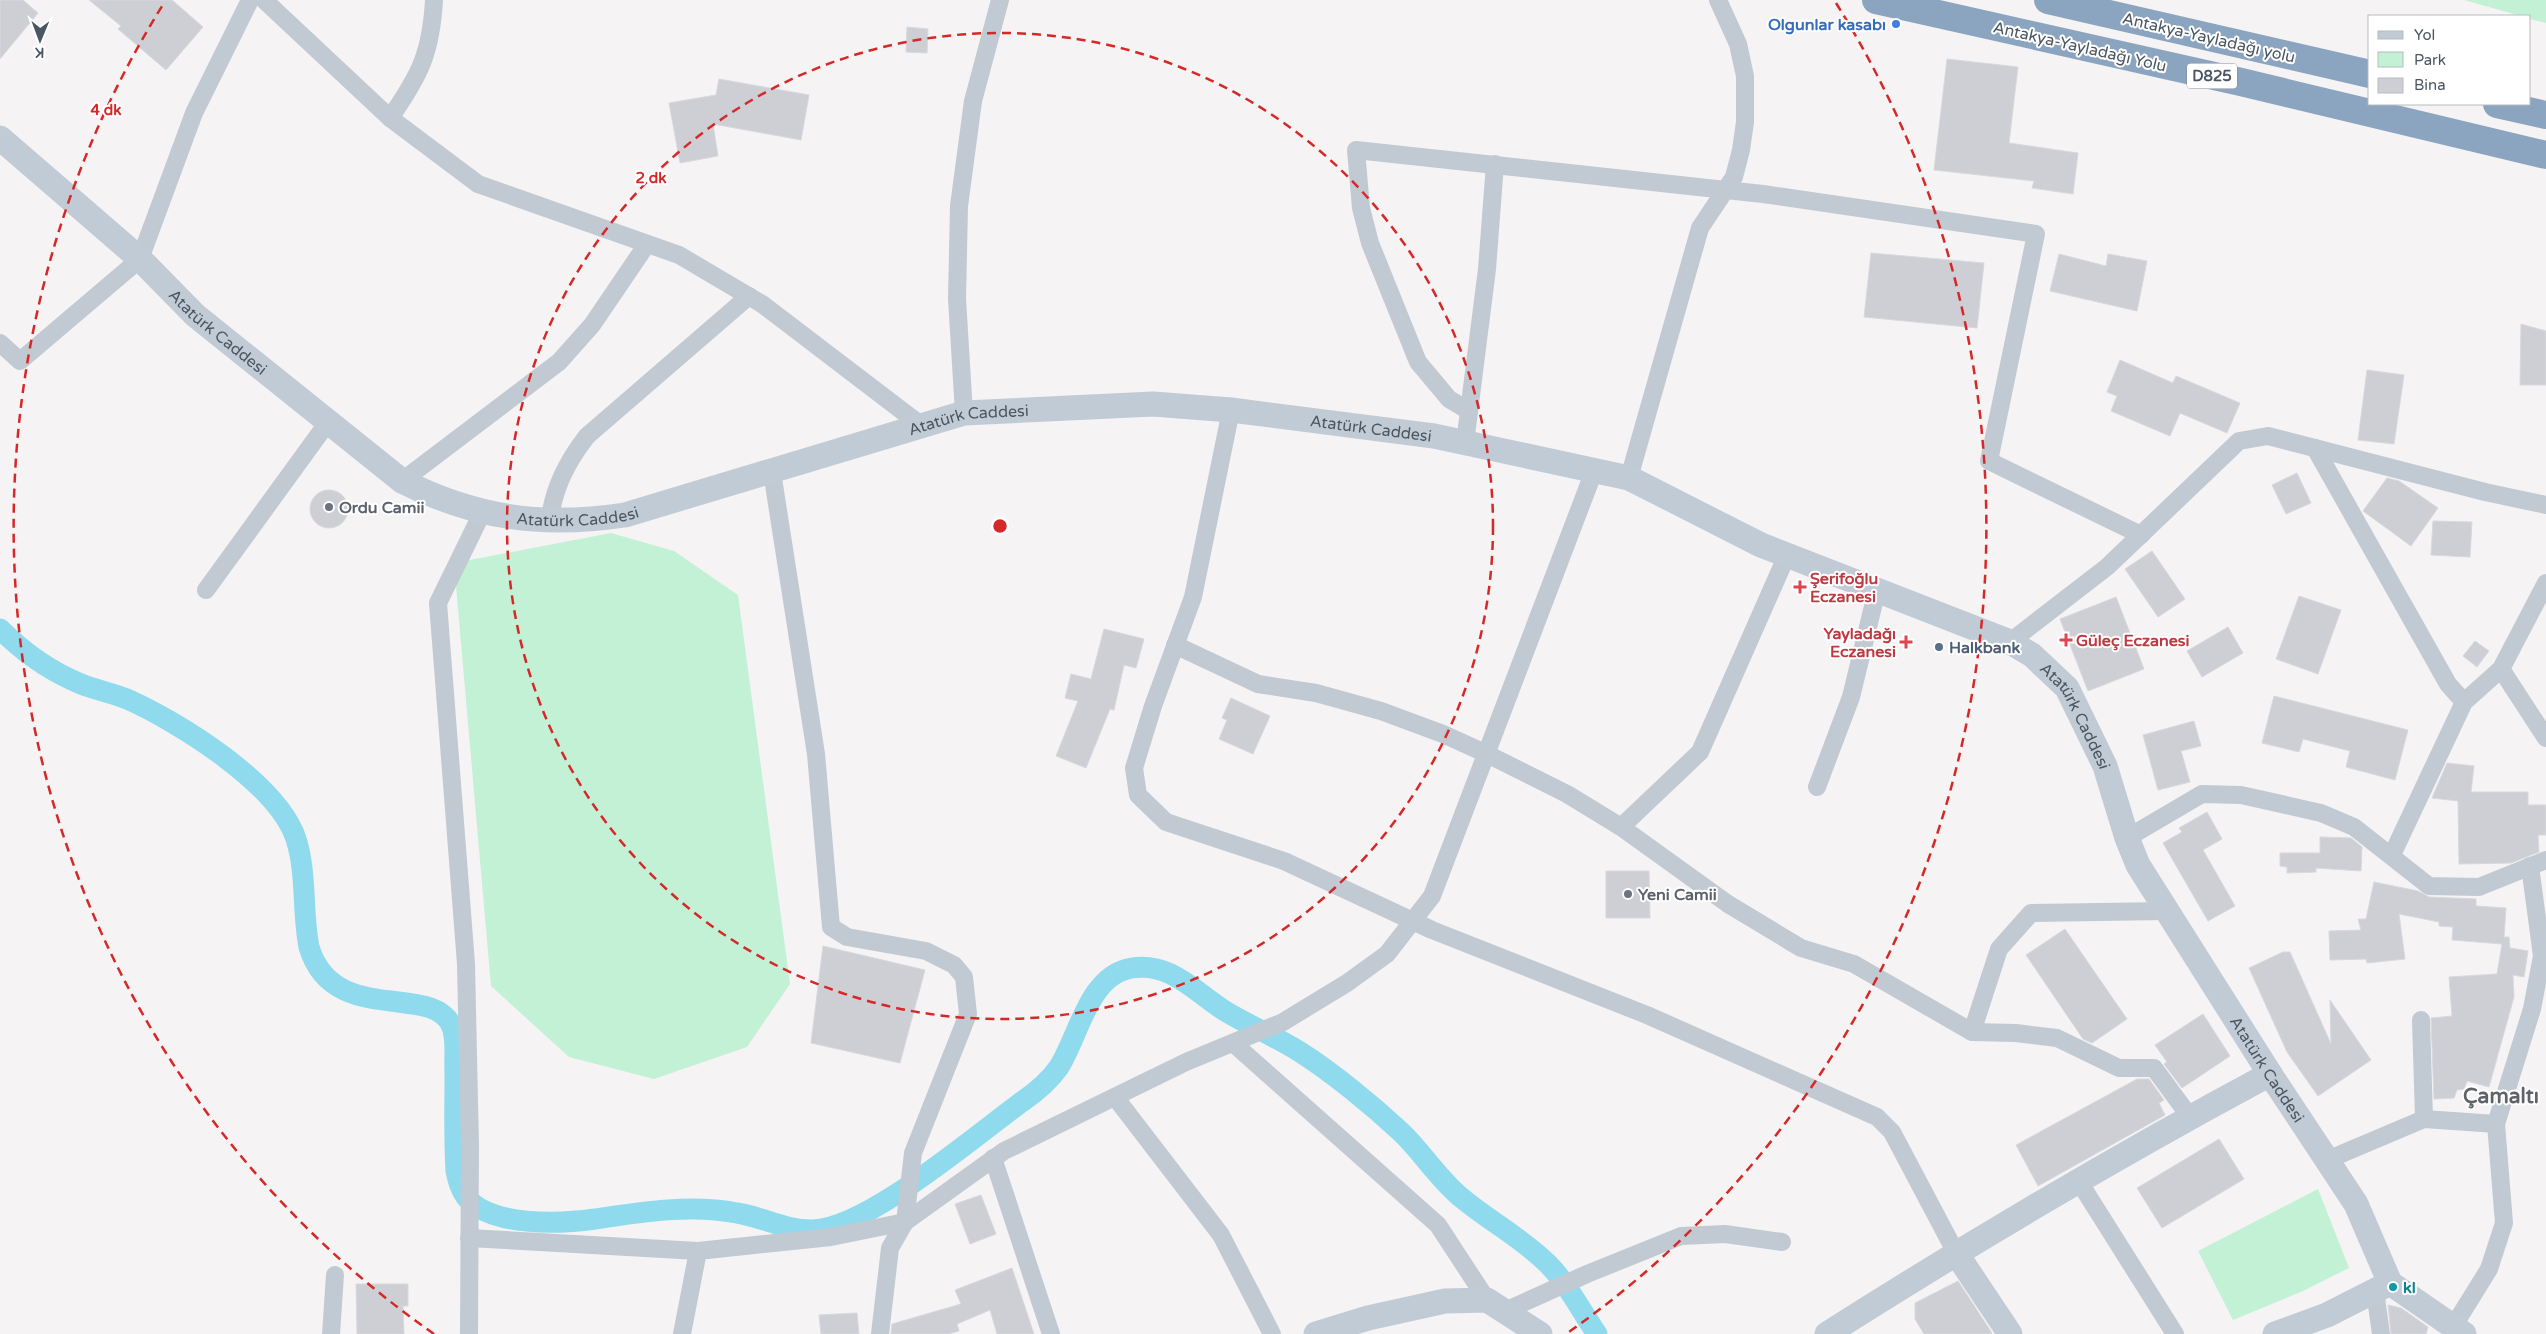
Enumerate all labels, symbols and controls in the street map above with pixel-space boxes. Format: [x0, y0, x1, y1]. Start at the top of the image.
street label: Antakya-Yayladağı yolu [2120, 8, 2297, 68]
north arrow [15, 15, 65, 65]
place label: Olgunlar kasabı [1768, 15, 1886, 35]
legend [2368, 15, 2531, 105]
street label: Antakya-Yayladağı Yolu [1991, 17, 2168, 77]
marker: Olgunlar kasabı [1890, 18, 1902, 30]
text: Yol [2414, 26, 2435, 44]
text: K [34, 44, 45, 61]
text: Park [2414, 51, 2446, 69]
road number: D825 [2187, 64, 2237, 88]
text: Bina [2414, 76, 2446, 94]
text: 4 dk [91, 101, 121, 119]
text: 2 dk [636, 169, 666, 187]
street label: Atatürk Caddesi [164, 285, 271, 380]
street label: Atatürk Caddesi [906, 401, 1029, 440]
street label: Atatürk Caddesi [1309, 411, 1433, 447]
place label: Ordu Camii [339, 498, 425, 518]
marker: Ordu Camii [323, 501, 335, 513]
street label: Atatürk Caddesi [515, 502, 641, 531]
centre of rings [991, 517, 1009, 535]
place label: Şerifoğlu Eczanesi [1810, 569, 1878, 607]
marker: Şerifoğlu Eczanesi [1794, 581, 1806, 593]
place label: Yayladağı Eczanesi [1823, 624, 1896, 662]
place label: Güleç Eczanesi [2076, 631, 2190, 651]
marker: Güleç Eczanesi [2060, 634, 2072, 646]
marker: Yayladağı Eczanesi [1900, 636, 1912, 648]
place label: Halkbank [1949, 638, 2021, 658]
marker: Halkbank [1933, 641, 1945, 653]
street label: Atatürk Caddesi [2035, 659, 2114, 772]
place label: Yeni Camii [1638, 885, 1717, 905]
marker: Yeni Camii [1622, 888, 1634, 900]
street label: Atatürk Caddesi [2225, 1013, 2308, 1127]
district label: Çamaltı [2463, 1084, 2539, 1109]
place label: kl [2403, 1278, 2416, 1298]
marker: kl [2387, 1281, 2399, 1293]

